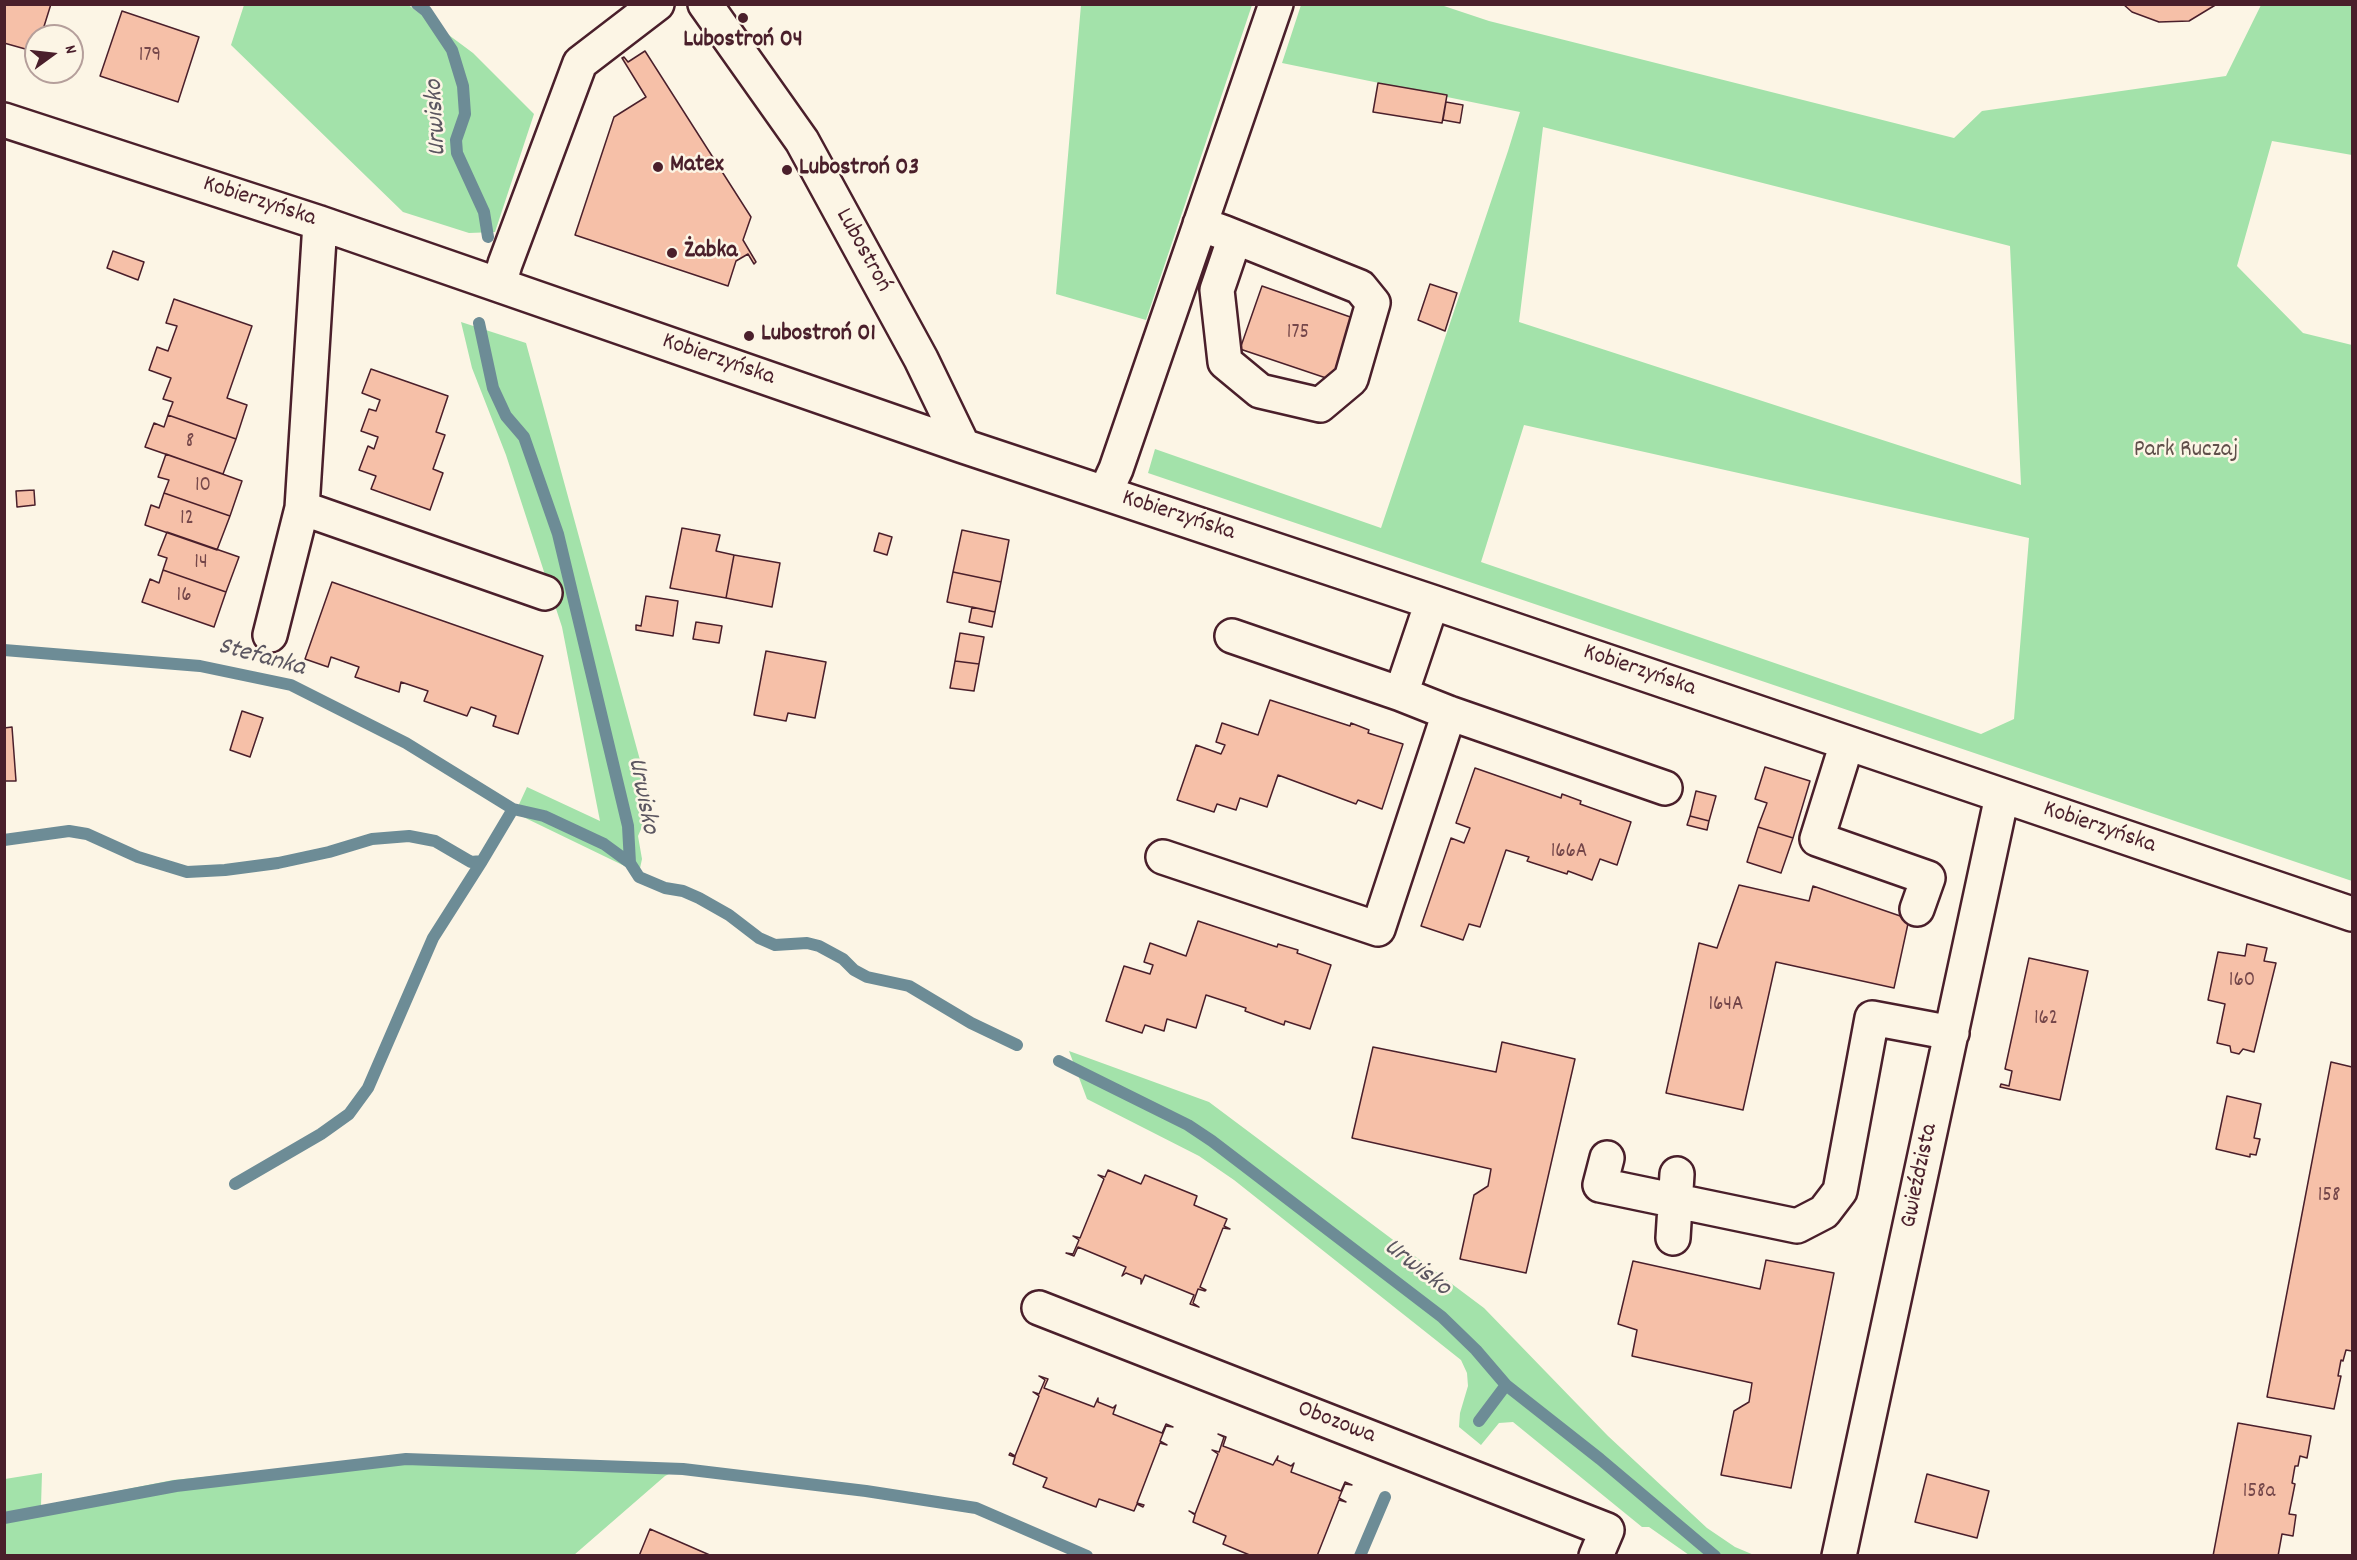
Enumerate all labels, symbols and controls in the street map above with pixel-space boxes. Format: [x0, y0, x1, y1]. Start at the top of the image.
marker: Lubostroń 04 [736, 11, 750, 25]
north arrow [24, 24, 84, 84]
place label: Lubostroń 04 [683, 28, 803, 56]
text: N [58, 43, 82, 57]
house number: 179 [139, 44, 161, 70]
water label: Urwisko [420, 79, 456, 157]
place label: Matex [670, 153, 724, 181]
place label: Lubostroń 03 [799, 156, 919, 184]
marker: Matex [651, 160, 665, 174]
marker: Lubostroń 03 [780, 163, 794, 177]
street label: Kobierzyńska [199, 171, 319, 235]
street label: Lubostroń [827, 204, 897, 298]
place label: Żabka [684, 239, 737, 267]
marker: Żabka [665, 246, 679, 260]
house number: 175 [1287, 321, 1309, 347]
place label: Lubostroń 01 [761, 322, 876, 350]
street label: Kobierzyńska [658, 328, 778, 394]
marker: Lubostroń 01 [742, 329, 756, 343]
house number: 8 [186, 430, 194, 456]
park label: Park Ruczaj [2134, 438, 2238, 466]
house number: 10 [195, 474, 211, 500]
street label: Kobierzyńska [1118, 485, 1238, 549]
house number: 12 [180, 507, 194, 533]
house number: 14 [194, 551, 208, 577]
house number: 16 [177, 584, 191, 610]
water label: Stefanka [214, 632, 308, 686]
street label: Kobierzyńska [1579, 639, 1699, 705]
water label: Urwisko [618, 755, 664, 837]
street label: Kobierzyńska [2039, 796, 2159, 862]
house number: 166A [1551, 840, 1587, 866]
house number: 160 [2229, 969, 2255, 995]
house number: 164A [1708, 993, 1744, 1019]
house number: 162 [2034, 1007, 2058, 1033]
street label: Gwieździsta [1896, 1121, 1946, 1231]
house number: 158 [2318, 1184, 2340, 1210]
water label: Urwisko [1376, 1233, 1456, 1305]
street label: Obozowa [1293, 1396, 1379, 1452]
house number: 158a [2243, 1480, 2275, 1506]

